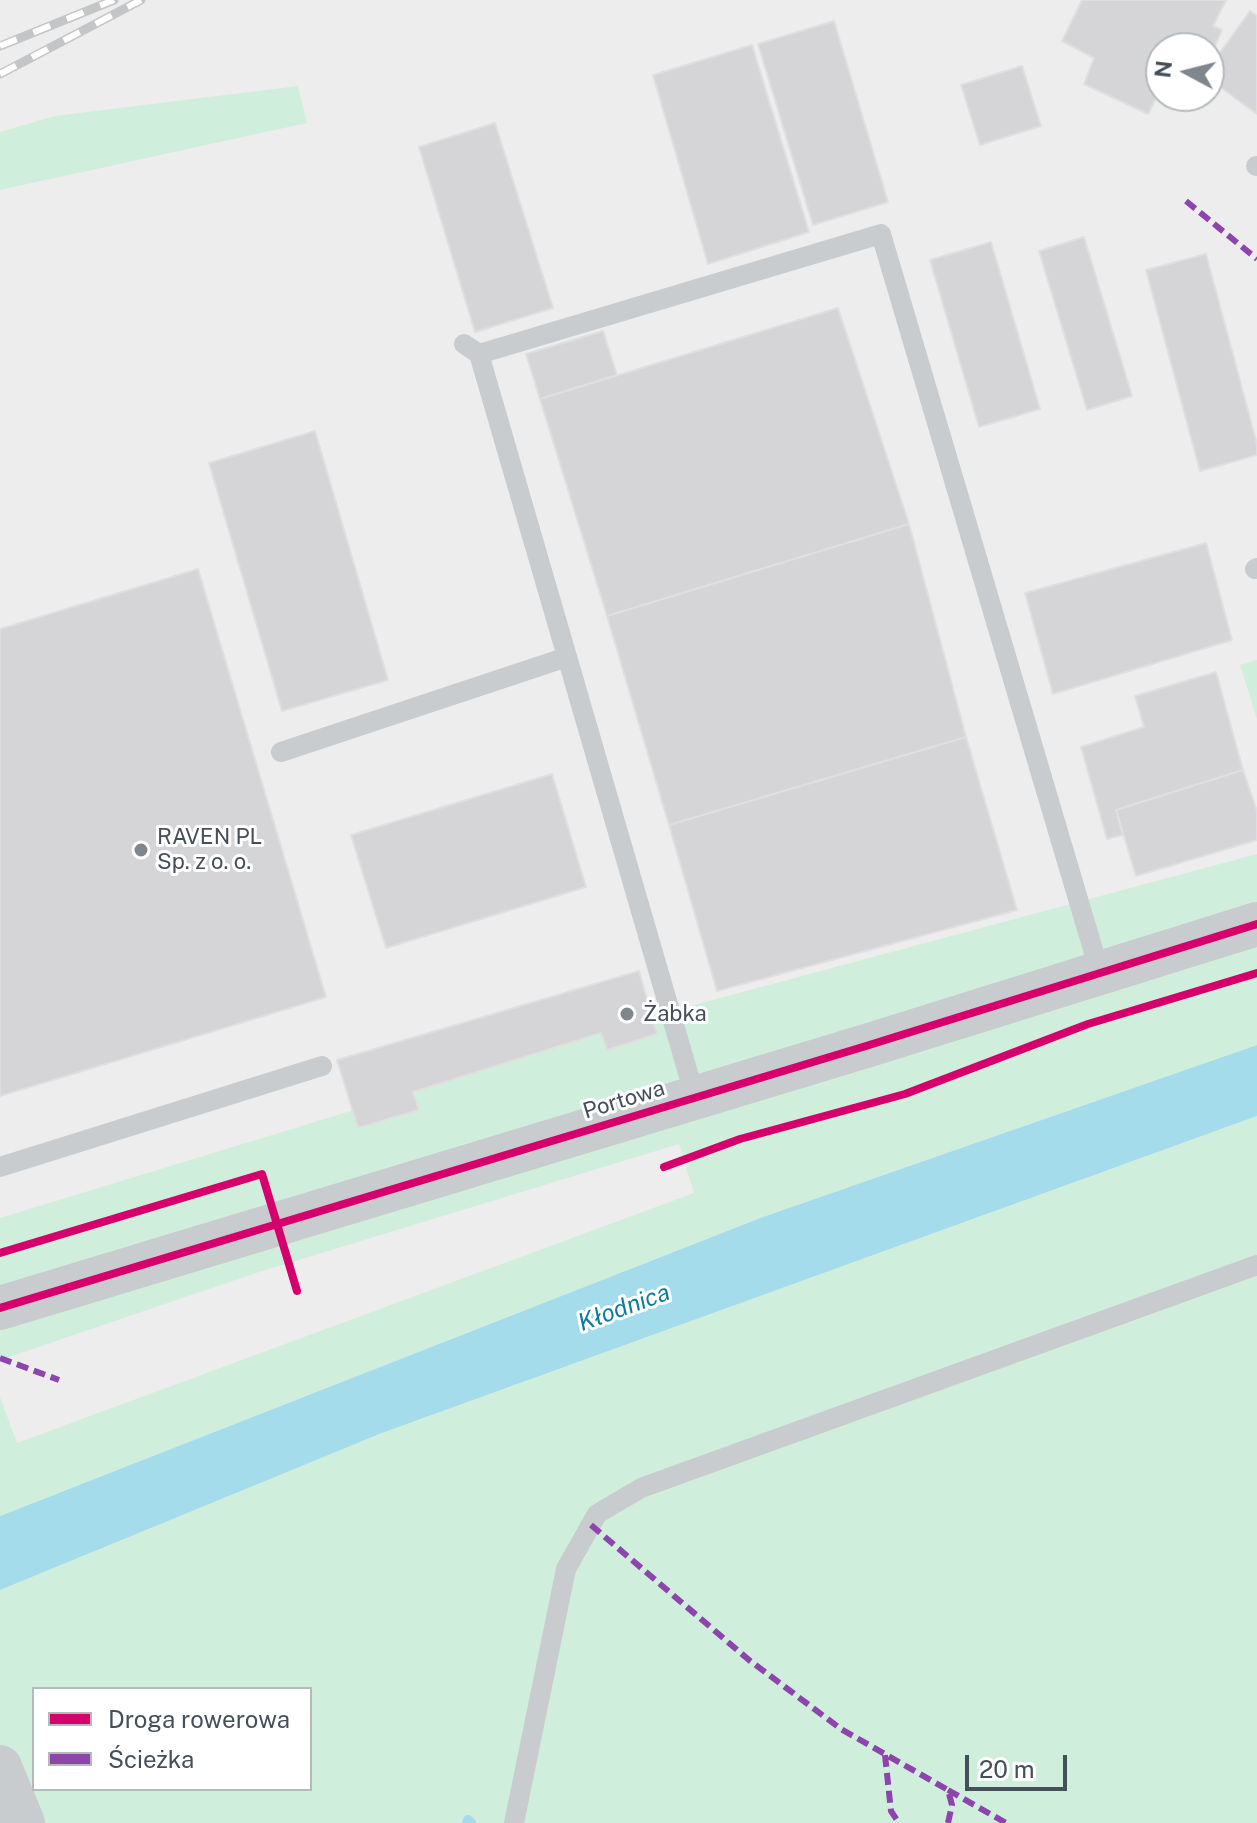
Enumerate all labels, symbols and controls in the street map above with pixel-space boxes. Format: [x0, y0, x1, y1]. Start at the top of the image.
north arrow [1145, 32, 1225, 112]
text: N [1149, 59, 1177, 79]
place label: RAVEN PL Sp. z o. o. [157, 824, 262, 876]
marker: RAVEN PL Sp. z o. o. [132, 841, 150, 859]
place label: Żabka [643, 1001, 707, 1027]
marker: Żabka [618, 1005, 636, 1023]
street label: Portowa [580, 1075, 668, 1125]
water label: Kłodnica [574, 1278, 674, 1338]
legend [32, 1687, 312, 1791]
text: Droga rowerowa [108, 1705, 290, 1733]
scale bar [969, 1739, 1071, 1789]
text: Ścieżka [108, 1745, 194, 1773]
text: 20 m [979, 1755, 1035, 1783]

